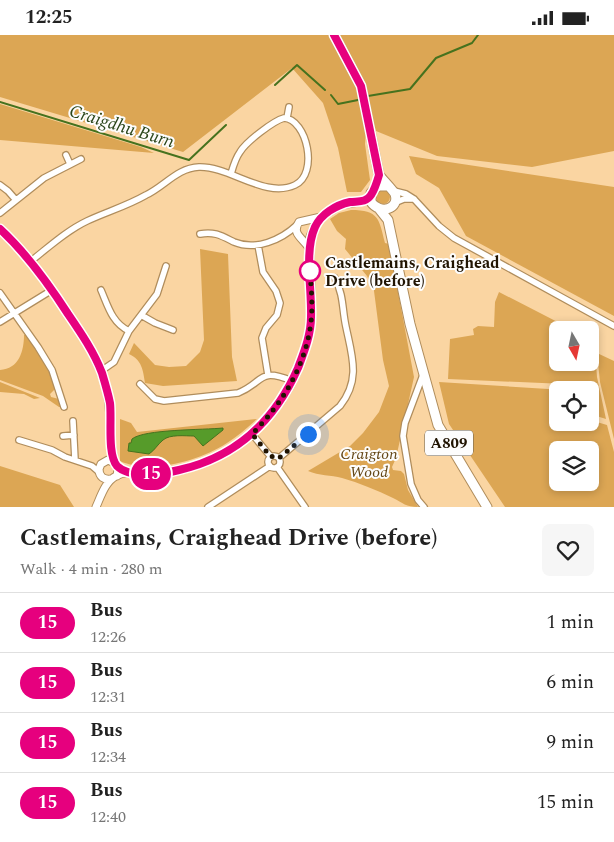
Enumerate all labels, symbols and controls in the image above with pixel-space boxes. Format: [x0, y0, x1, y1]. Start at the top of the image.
text: 12:25 [25, 3, 73, 32]
water label: Craigdhu Burn [66, 98, 178, 155]
place label: Castlemains, Craighead Drive (before) [325, 251, 500, 293]
marker: Castlemains, Craighead Drive (before) [299, 260, 321, 282]
north arrow [549, 321, 599, 371]
map controls [549, 321, 599, 491]
button: locate [549, 381, 599, 431]
your location [296, 422, 321, 447]
road number: A809 [425, 431, 473, 455]
button: layers [549, 441, 599, 491]
park label: Craigton Wood [340, 442, 398, 484]
line badge: 15 [128, 458, 174, 490]
text: 15 [141, 460, 161, 487]
text: Castlemains, Craighead Drive (before) [20, 520, 438, 556]
button: heart [542, 524, 594, 576]
text: Walk · 4 min · 280 m [20, 557, 163, 581]
text: Bus [90, 596, 123, 625]
text: 1 min [546, 608, 594, 637]
text: 15 [37, 609, 58, 636]
text: 12:26 [90, 625, 126, 649]
text: Bus [90, 656, 123, 685]
text: 6 min [546, 668, 594, 697]
text: 15 [37, 669, 58, 696]
text: 12:31 [90, 685, 126, 709]
text: Bus [90, 716, 123, 745]
text: 9 min [546, 728, 594, 757]
text: 15 [37, 729, 58, 756]
text: 12:34 [90, 745, 126, 769]
text: Bus [90, 776, 123, 805]
text: 15 min [537, 788, 594, 817]
text: 15 [37, 789, 58, 816]
text: 12:40 [90, 805, 126, 829]

